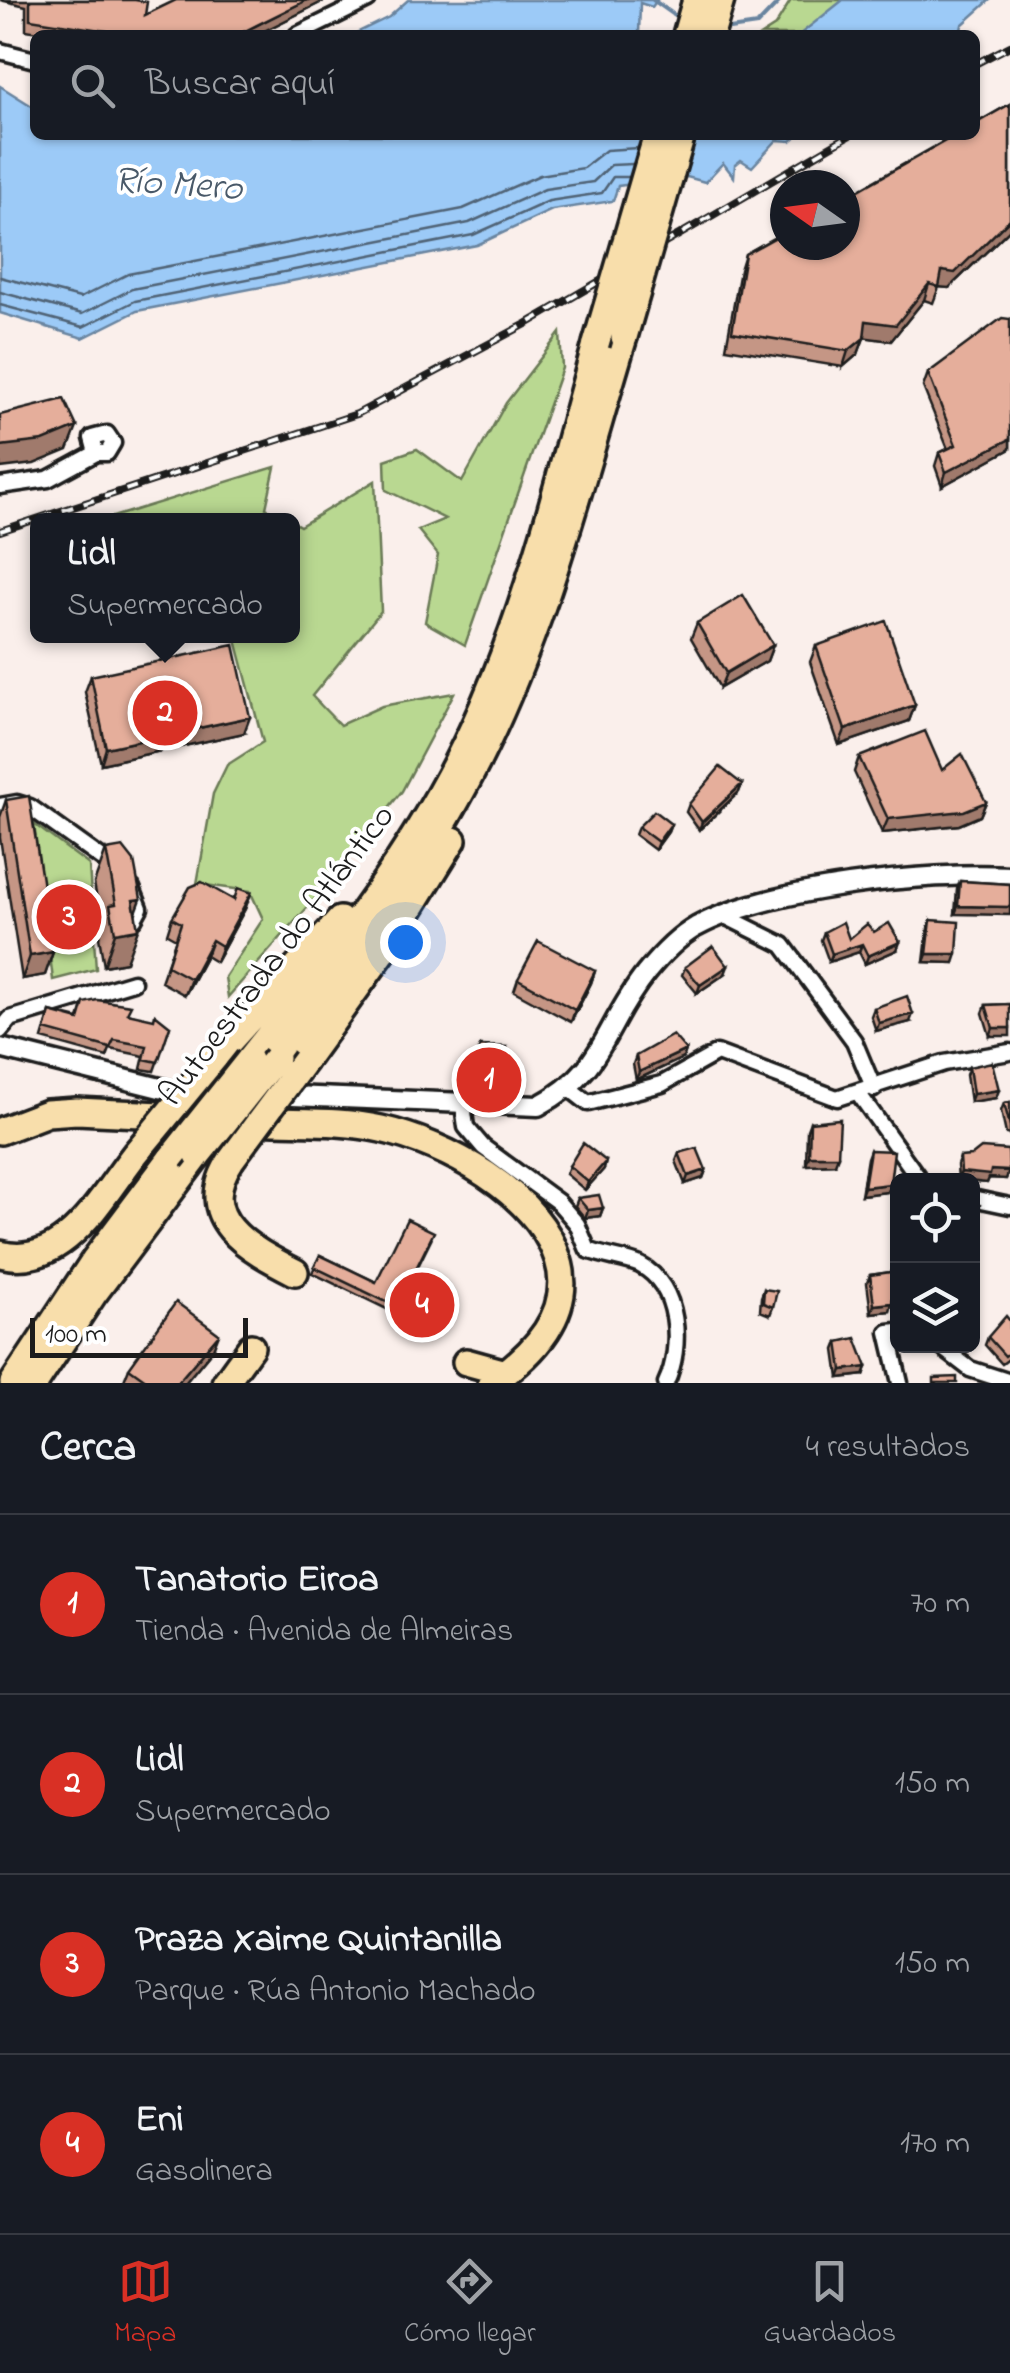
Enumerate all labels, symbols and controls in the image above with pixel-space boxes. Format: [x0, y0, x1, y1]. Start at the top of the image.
search box [30, 30, 980, 140]
text: Buscar aquí [145, 57, 335, 113]
icon: search [65, 58, 120, 113]
water label: Río Mero [112, 154, 245, 219]
north arrow [770, 170, 860, 260]
popup [30, 513, 300, 643]
text: Lidl [67, 527, 116, 583]
text: Supermercado [67, 583, 263, 630]
pin: 2 [132, 676, 198, 750]
street label: Autoestrada do Atlántico [147, 794, 409, 1118]
pin: 3 [36, 880, 102, 954]
your location [380, 917, 431, 968]
pin: 1 [456, 1042, 522, 1118]
map controls [890, 1173, 980, 1353]
button: locate [890, 1173, 980, 1263]
button: layers [890, 1263, 980, 1353]
pin: 4 [390, 1268, 454, 1342]
scale bar [30, 1313, 248, 1358]
text: 100 m [45, 1315, 107, 1356]
text: Cerca [40, 1418, 136, 1479]
text: 4 resultados [806, 1425, 970, 1472]
text: Tanatorio Eiroa [135, 1553, 379, 1609]
text: 1 [67, 1581, 78, 1628]
text: 70 m [910, 1581, 970, 1628]
text: Tienda · Avenida de Almeiras [135, 1609, 513, 1656]
text: Lidl [135, 1733, 184, 1789]
text: 2 [65, 1761, 80, 1808]
text: 150 m [895, 1761, 970, 1808]
text: Supermercado [135, 1789, 331, 1836]
text: Praza Xaime Quintanilla [135, 1913, 502, 1969]
text: 3 [66, 1941, 79, 1988]
text: 150 m [895, 1941, 970, 1988]
text: Parque · Rúa Antonio Machado [135, 1969, 536, 2016]
text: Eni [135, 2093, 184, 2149]
text: 4 [66, 2121, 79, 2168]
text: 170 m [900, 2121, 970, 2168]
text: Gasolinera [135, 2149, 273, 2196]
tab: Mapa [114, 2254, 176, 2355]
tab: Cómo llegar [404, 2254, 536, 2355]
tab: Guardados [763, 2254, 896, 2355]

